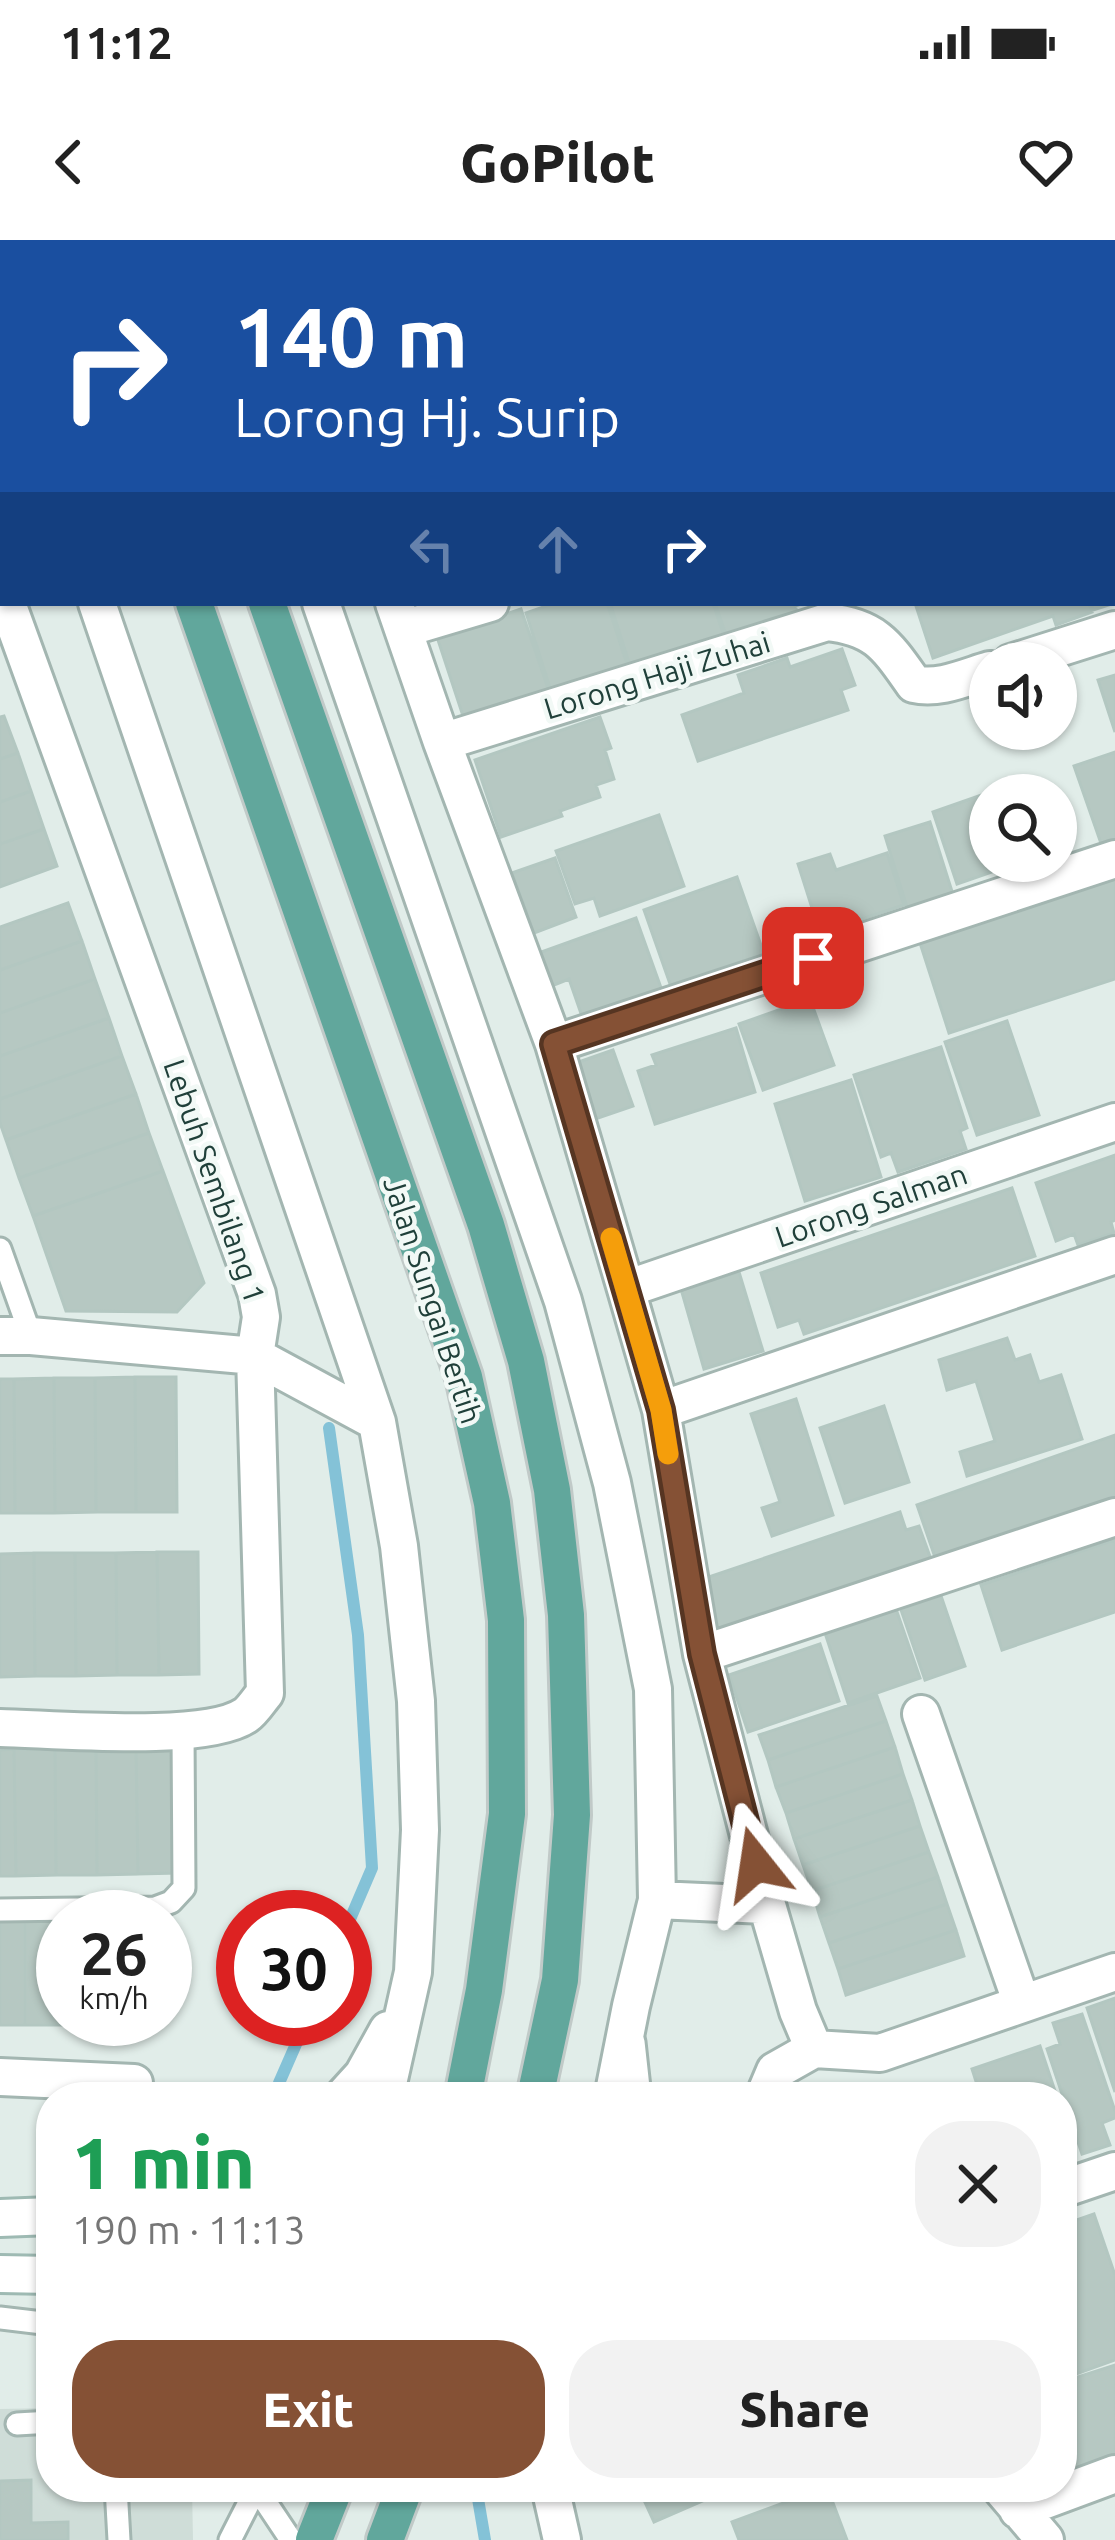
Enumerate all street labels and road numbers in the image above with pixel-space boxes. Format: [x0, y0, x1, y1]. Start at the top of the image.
street label: Lorong Haji Zuhai [540, 624, 774, 726]
street label: Lebuh Sembilang 1 [157, 1055, 273, 1307]
street label: Lorong Salman [771, 1156, 971, 1254]
street label: Jalan Sungai Bertih [377, 1172, 489, 1428]

